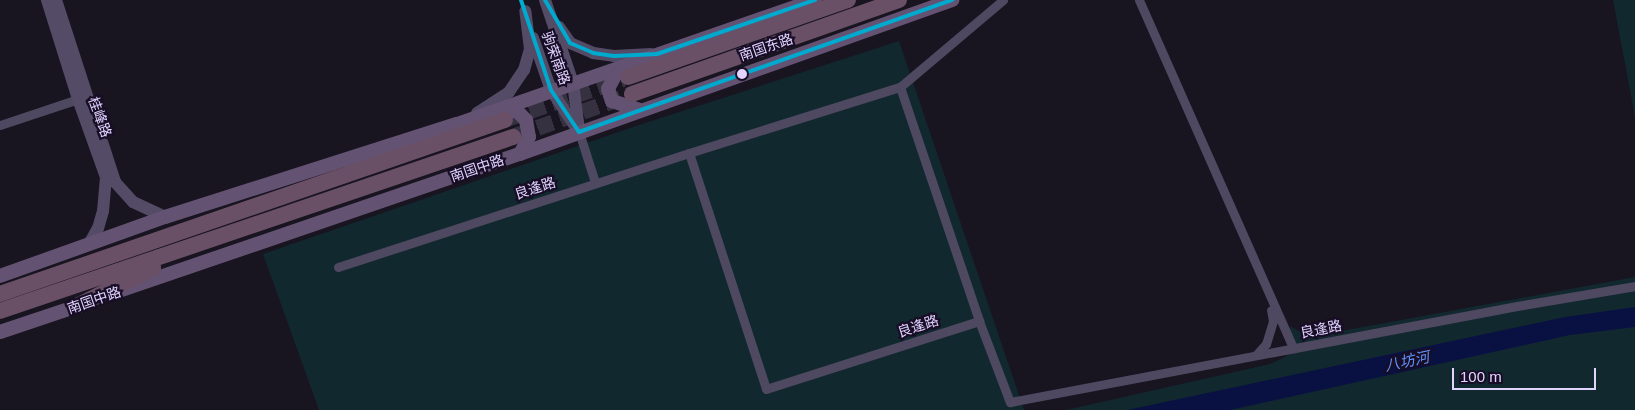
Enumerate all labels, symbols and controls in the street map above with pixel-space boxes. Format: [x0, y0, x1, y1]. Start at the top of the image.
street label: 驹荣南路 [539, 29, 573, 87]
street label: 南国东路 [737, 30, 795, 64]
unlabelled marker [737, 69, 747, 79]
street label: 桂峰路 [85, 94, 115, 140]
street label: 南国中路 [448, 151, 506, 185]
street label: 良逢路 [512, 174, 558, 202]
street label: 南国中路 [65, 283, 123, 317]
street label: 良逢路 [895, 312, 941, 340]
street label: 良逢路 [1299, 317, 1343, 341]
water label: 八坊河 [1383, 348, 1431, 374]
scale bar [1455, 358, 1599, 390]
text: 100 m [1460, 368, 1502, 385]

